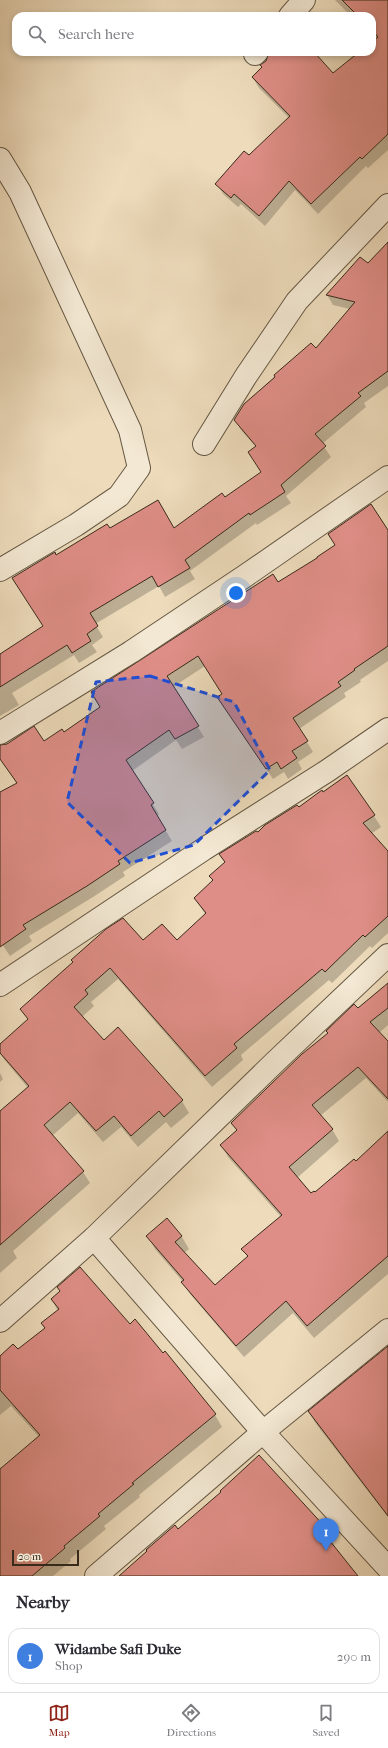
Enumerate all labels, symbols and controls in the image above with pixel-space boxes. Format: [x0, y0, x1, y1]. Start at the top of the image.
search box [12, 12, 376, 56]
icon: search [26, 23, 48, 45]
text: Search here [58, 25, 134, 43]
your location [226, 583, 246, 603]
pin: 1 [313, 1518, 339, 1551]
scale bar [12, 1548, 79, 1567]
text: 20 m [18, 1550, 41, 1563]
text: Nearby [16, 1592, 70, 1612]
text: Widambe Safi Duke [55, 1640, 181, 1658]
text: 1 [28, 1649, 32, 1664]
text: 290 m [337, 1649, 371, 1664]
text: Shop [55, 1658, 83, 1673]
tab: Map [48, 1702, 70, 1739]
tab: Directions [167, 1702, 216, 1739]
tab: Saved [312, 1702, 340, 1739]

